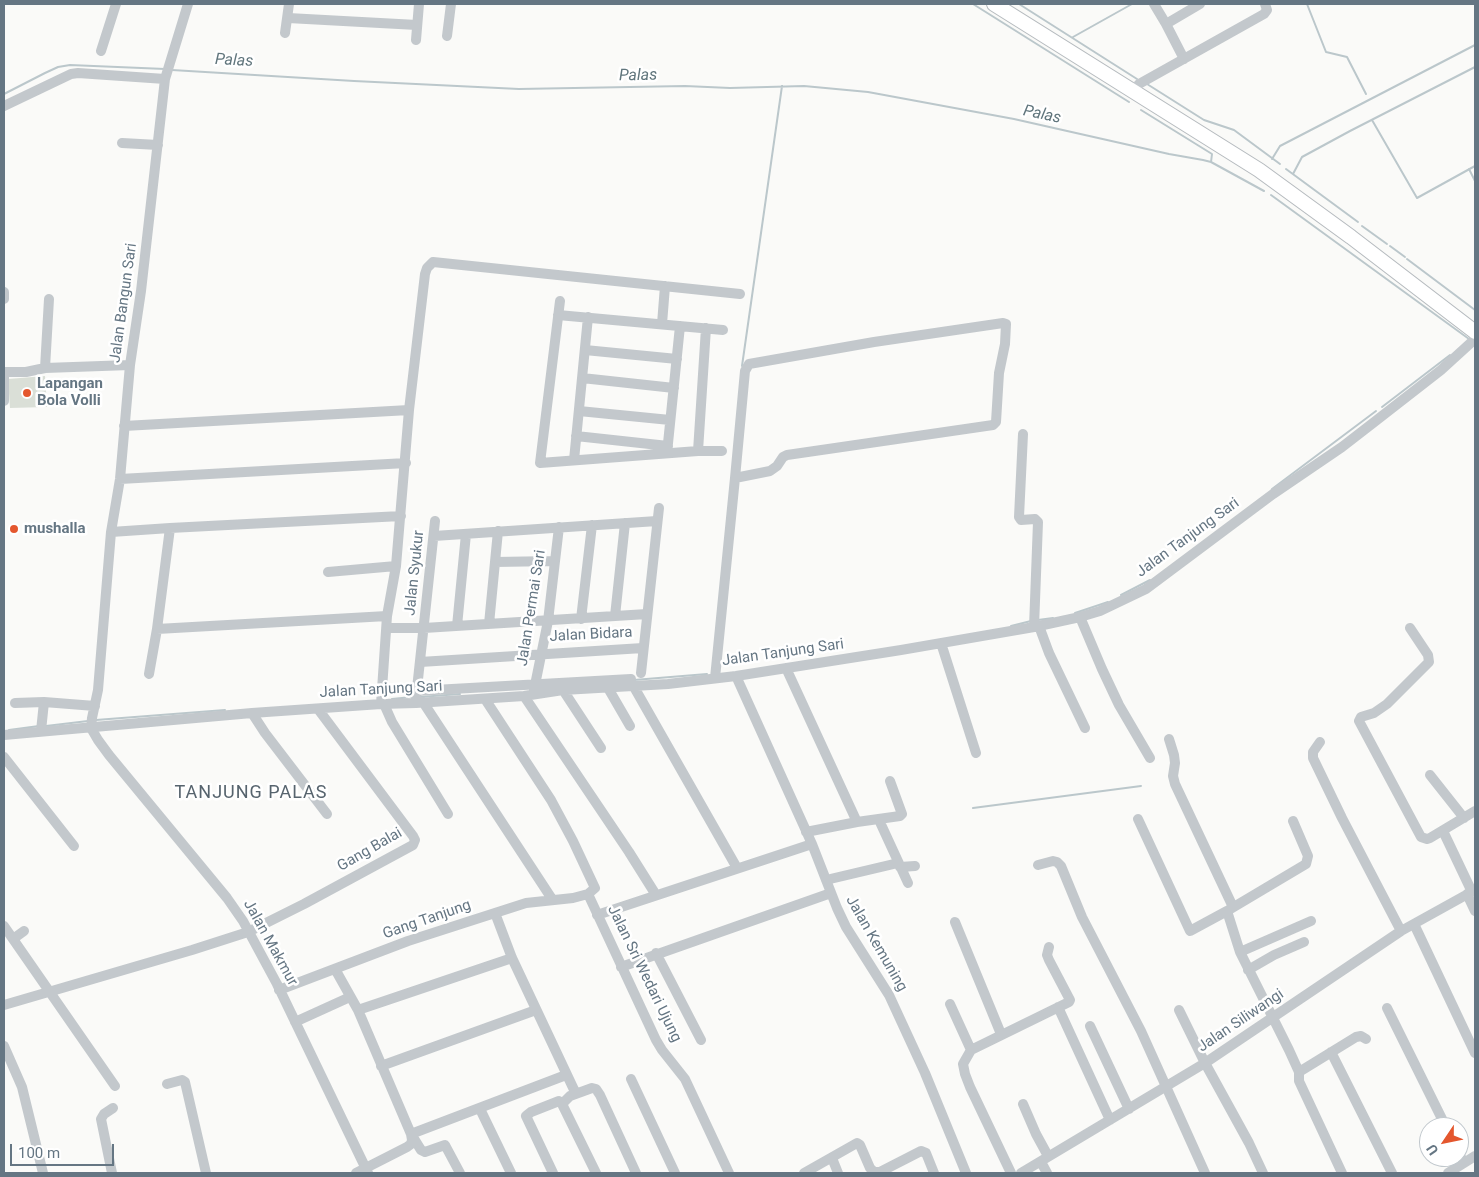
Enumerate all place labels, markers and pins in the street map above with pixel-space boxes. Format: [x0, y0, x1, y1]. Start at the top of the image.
place label: Lapangan Bola Volli [37, 375, 103, 410]
marker: Lapangan Bola Volli [21, 387, 33, 399]
place label: mushalla [24, 520, 85, 538]
marker: mushalla [8, 523, 20, 535]

